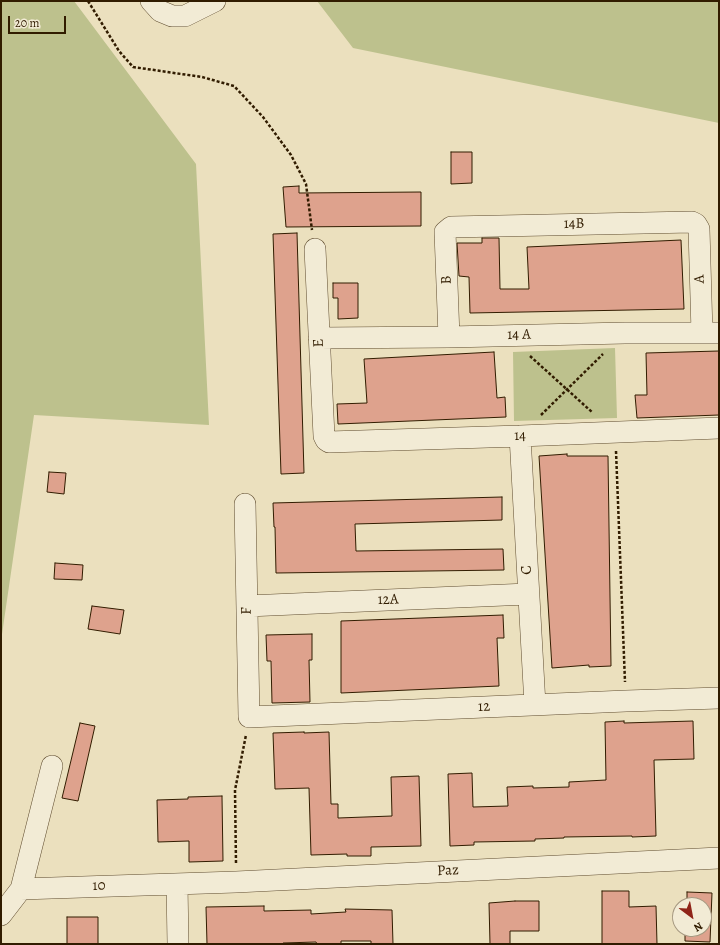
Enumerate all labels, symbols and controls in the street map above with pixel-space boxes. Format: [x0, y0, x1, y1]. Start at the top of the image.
scale bar [10, 8, 68, 34]
text: 20 m [15, 15, 39, 31]
street label: 14B [563, 215, 585, 233]
street label: A [691, 274, 709, 284]
street label: B [438, 275, 456, 285]
street label: 14 A [507, 326, 531, 344]
street label: E [310, 338, 328, 348]
street label: 14 [514, 427, 526, 445]
street label: C [518, 565, 536, 575]
street label: 12A [377, 591, 399, 609]
street label: F [238, 607, 256, 615]
street label: 12 [478, 698, 490, 716]
street label: Paz [437, 861, 459, 881]
street label: 10 [92, 877, 106, 895]
north arrow [672, 897, 712, 937]
text: N [691, 918, 705, 935]

